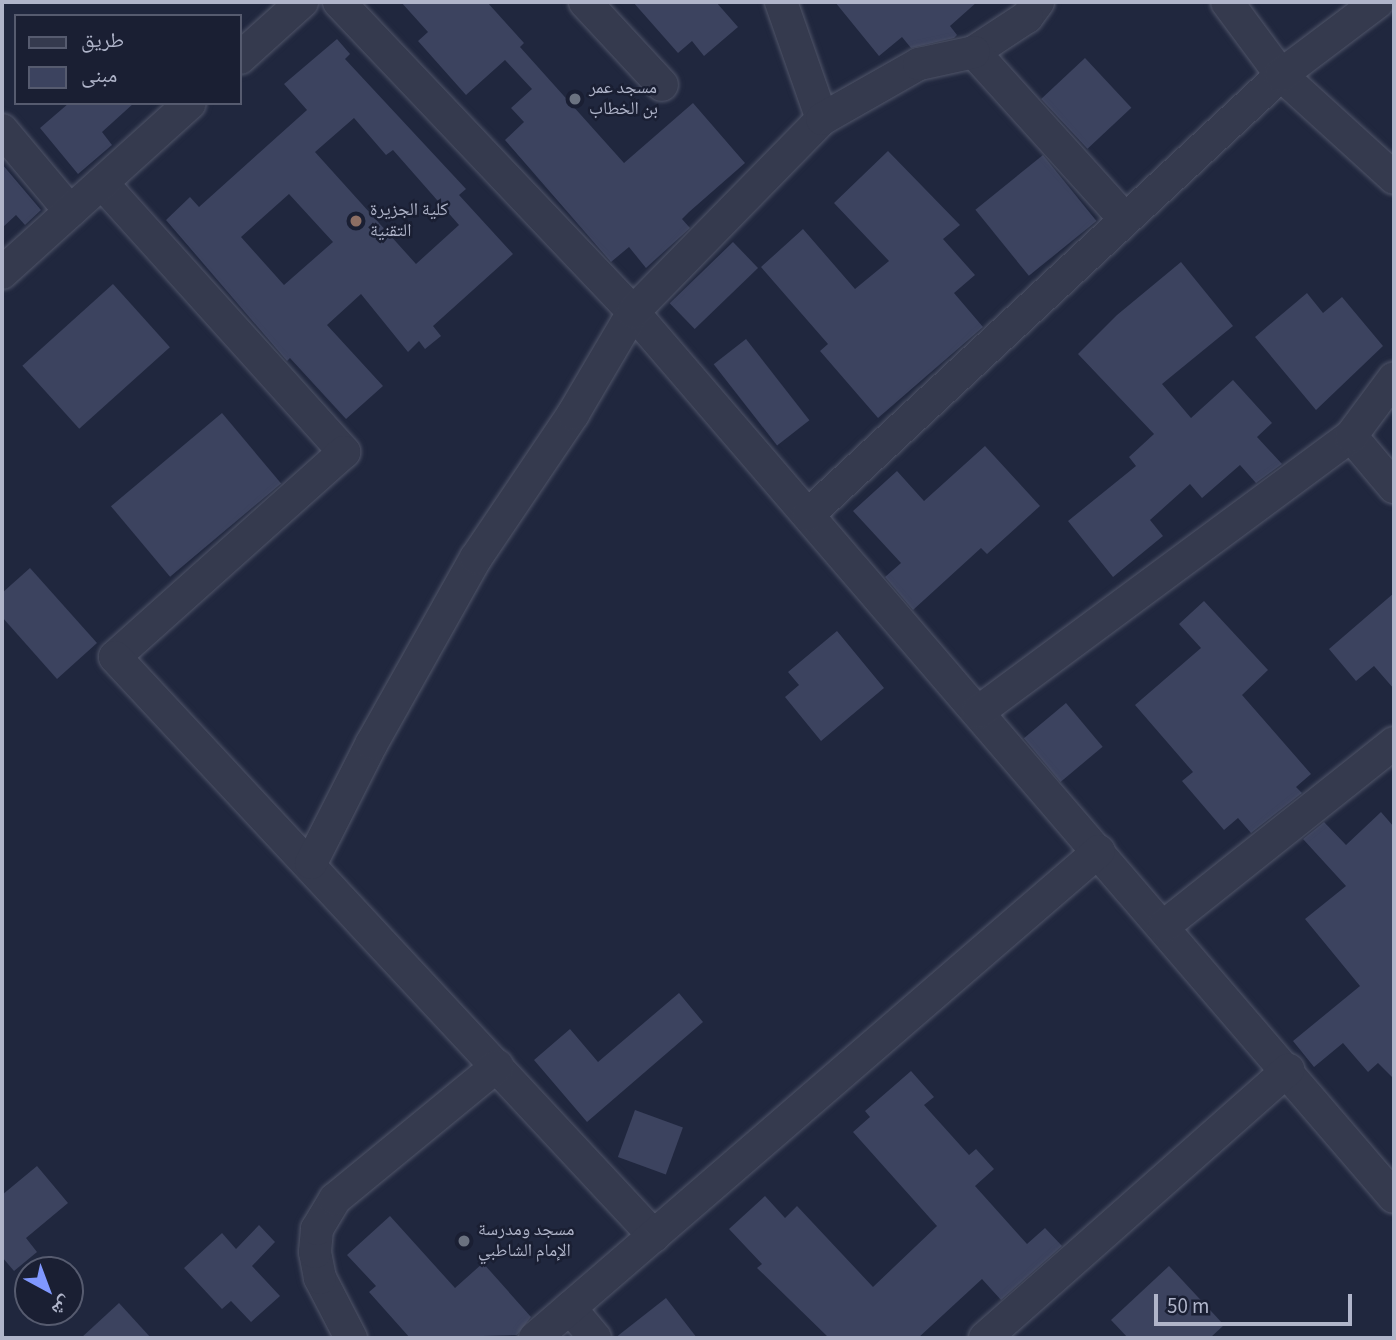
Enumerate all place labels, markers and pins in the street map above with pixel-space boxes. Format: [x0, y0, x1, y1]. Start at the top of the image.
place label: مسجد عمر بن الخطاب [589, 78, 658, 120]
marker: مسجد عمر بن الخطاب [567, 91, 583, 107]
place label: كلية الجزيرة التقنية [370, 200, 448, 242]
marker: كلية الجزيرة التقنية [348, 213, 364, 229]
place label: مسجد ومدرسة الإمام الشاطبي [478, 1220, 574, 1262]
marker: مسجد ومدرسة الإمام الشاطبي [456, 1233, 472, 1249]

